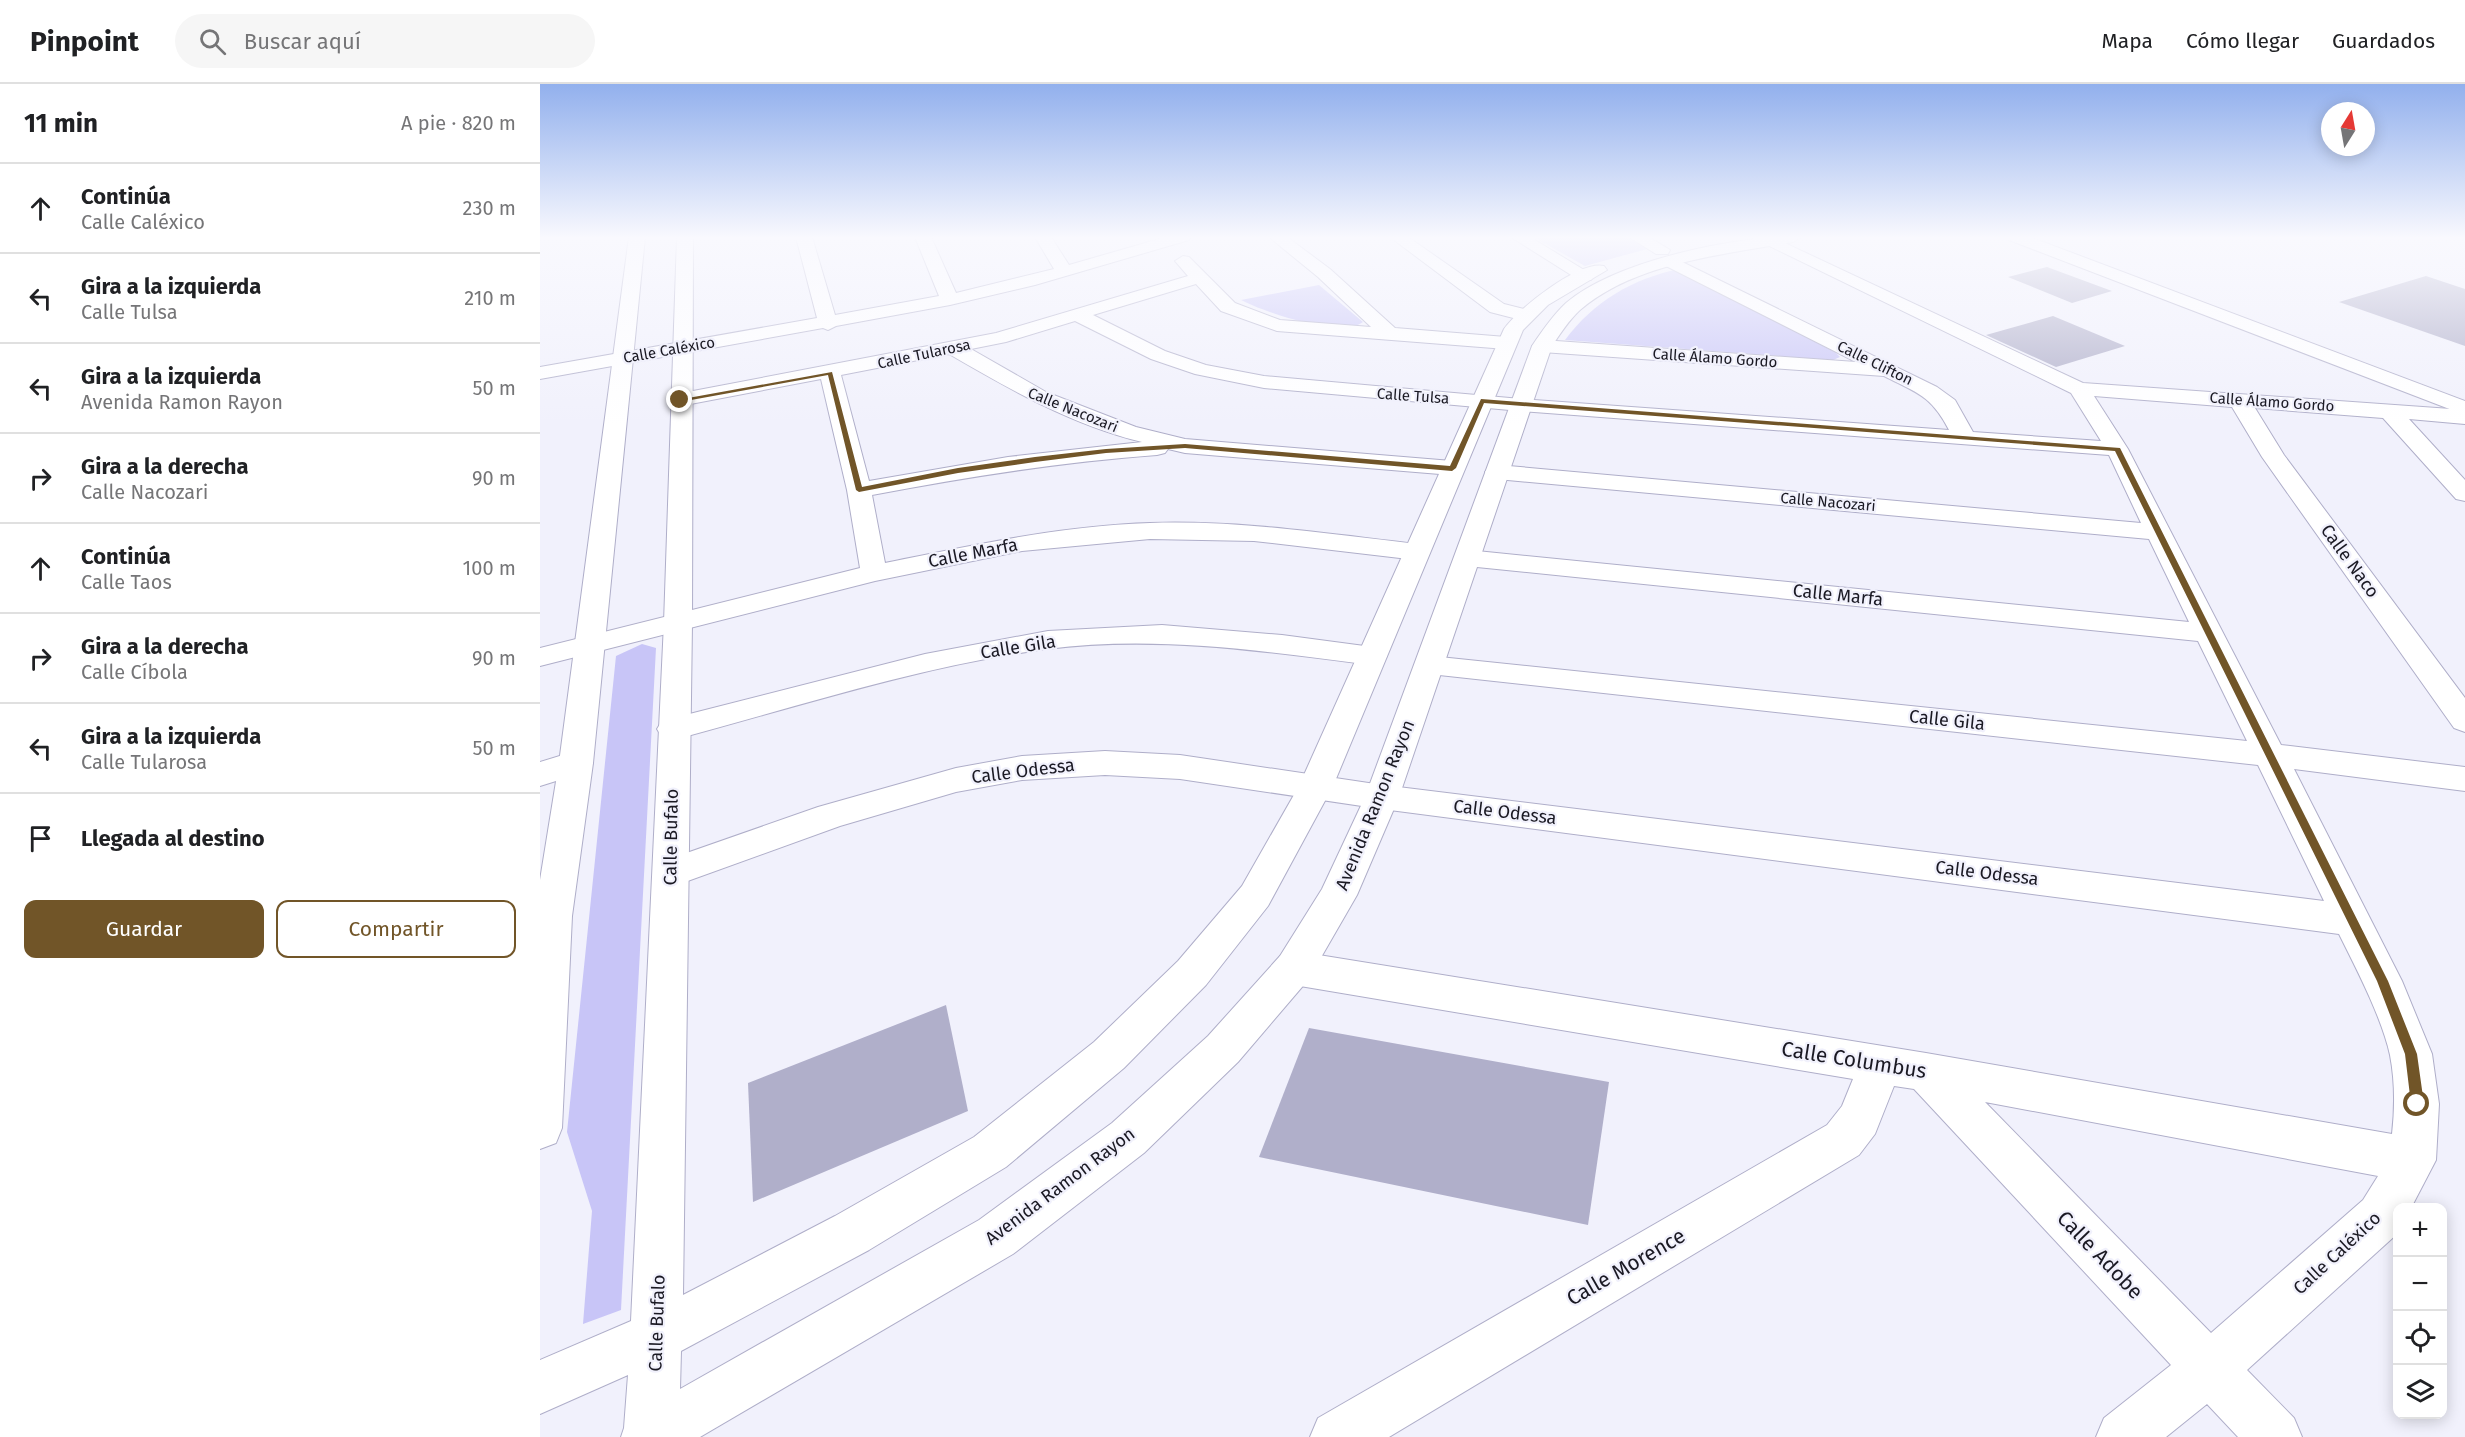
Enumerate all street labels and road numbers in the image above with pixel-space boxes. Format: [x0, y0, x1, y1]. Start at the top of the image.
street label: Calle Caléxico [622, 333, 716, 367]
street label: Calle Tularosa [876, 335, 972, 373]
street label: Calle Clifton [1834, 337, 1916, 389]
street label: Calle Álamo Gordo [1652, 345, 1778, 371]
street label: Calle Nacozari [1025, 384, 1121, 436]
street label: Calle Tulsa [1376, 384, 1450, 408]
street label: Calle Álamo Gordo [2209, 389, 2335, 415]
street label: Calle Nacozari [1780, 489, 1876, 515]
street label: Calle Naco [2316, 520, 2384, 602]
street label: Calle Marfa [926, 534, 1020, 572]
street label: Calle Marfa [1792, 579, 1884, 611]
street label: Calle Gila [979, 630, 1057, 664]
street label: Calle Gila [1908, 705, 1986, 735]
street label: Avenida Ramon Rayon [1331, 717, 1419, 893]
street label: Calle Odessa [970, 754, 1076, 788]
street label: Calle Bufalo [659, 788, 683, 886]
street label: Calle Odessa [1452, 795, 1558, 829]
street label: Calle Odessa [1934, 856, 2040, 890]
street label: Calle Columbus [1780, 1036, 1929, 1084]
street label: Avenida Ramon Rayon [981, 1123, 1139, 1249]
street label: Calle Adobe [2051, 1205, 2149, 1305]
street label: Calle Caléxico [2289, 1207, 2385, 1299]
street label: Calle Morence [1562, 1223, 1690, 1311]
street label: Calle Bufalo [644, 1274, 670, 1372]

